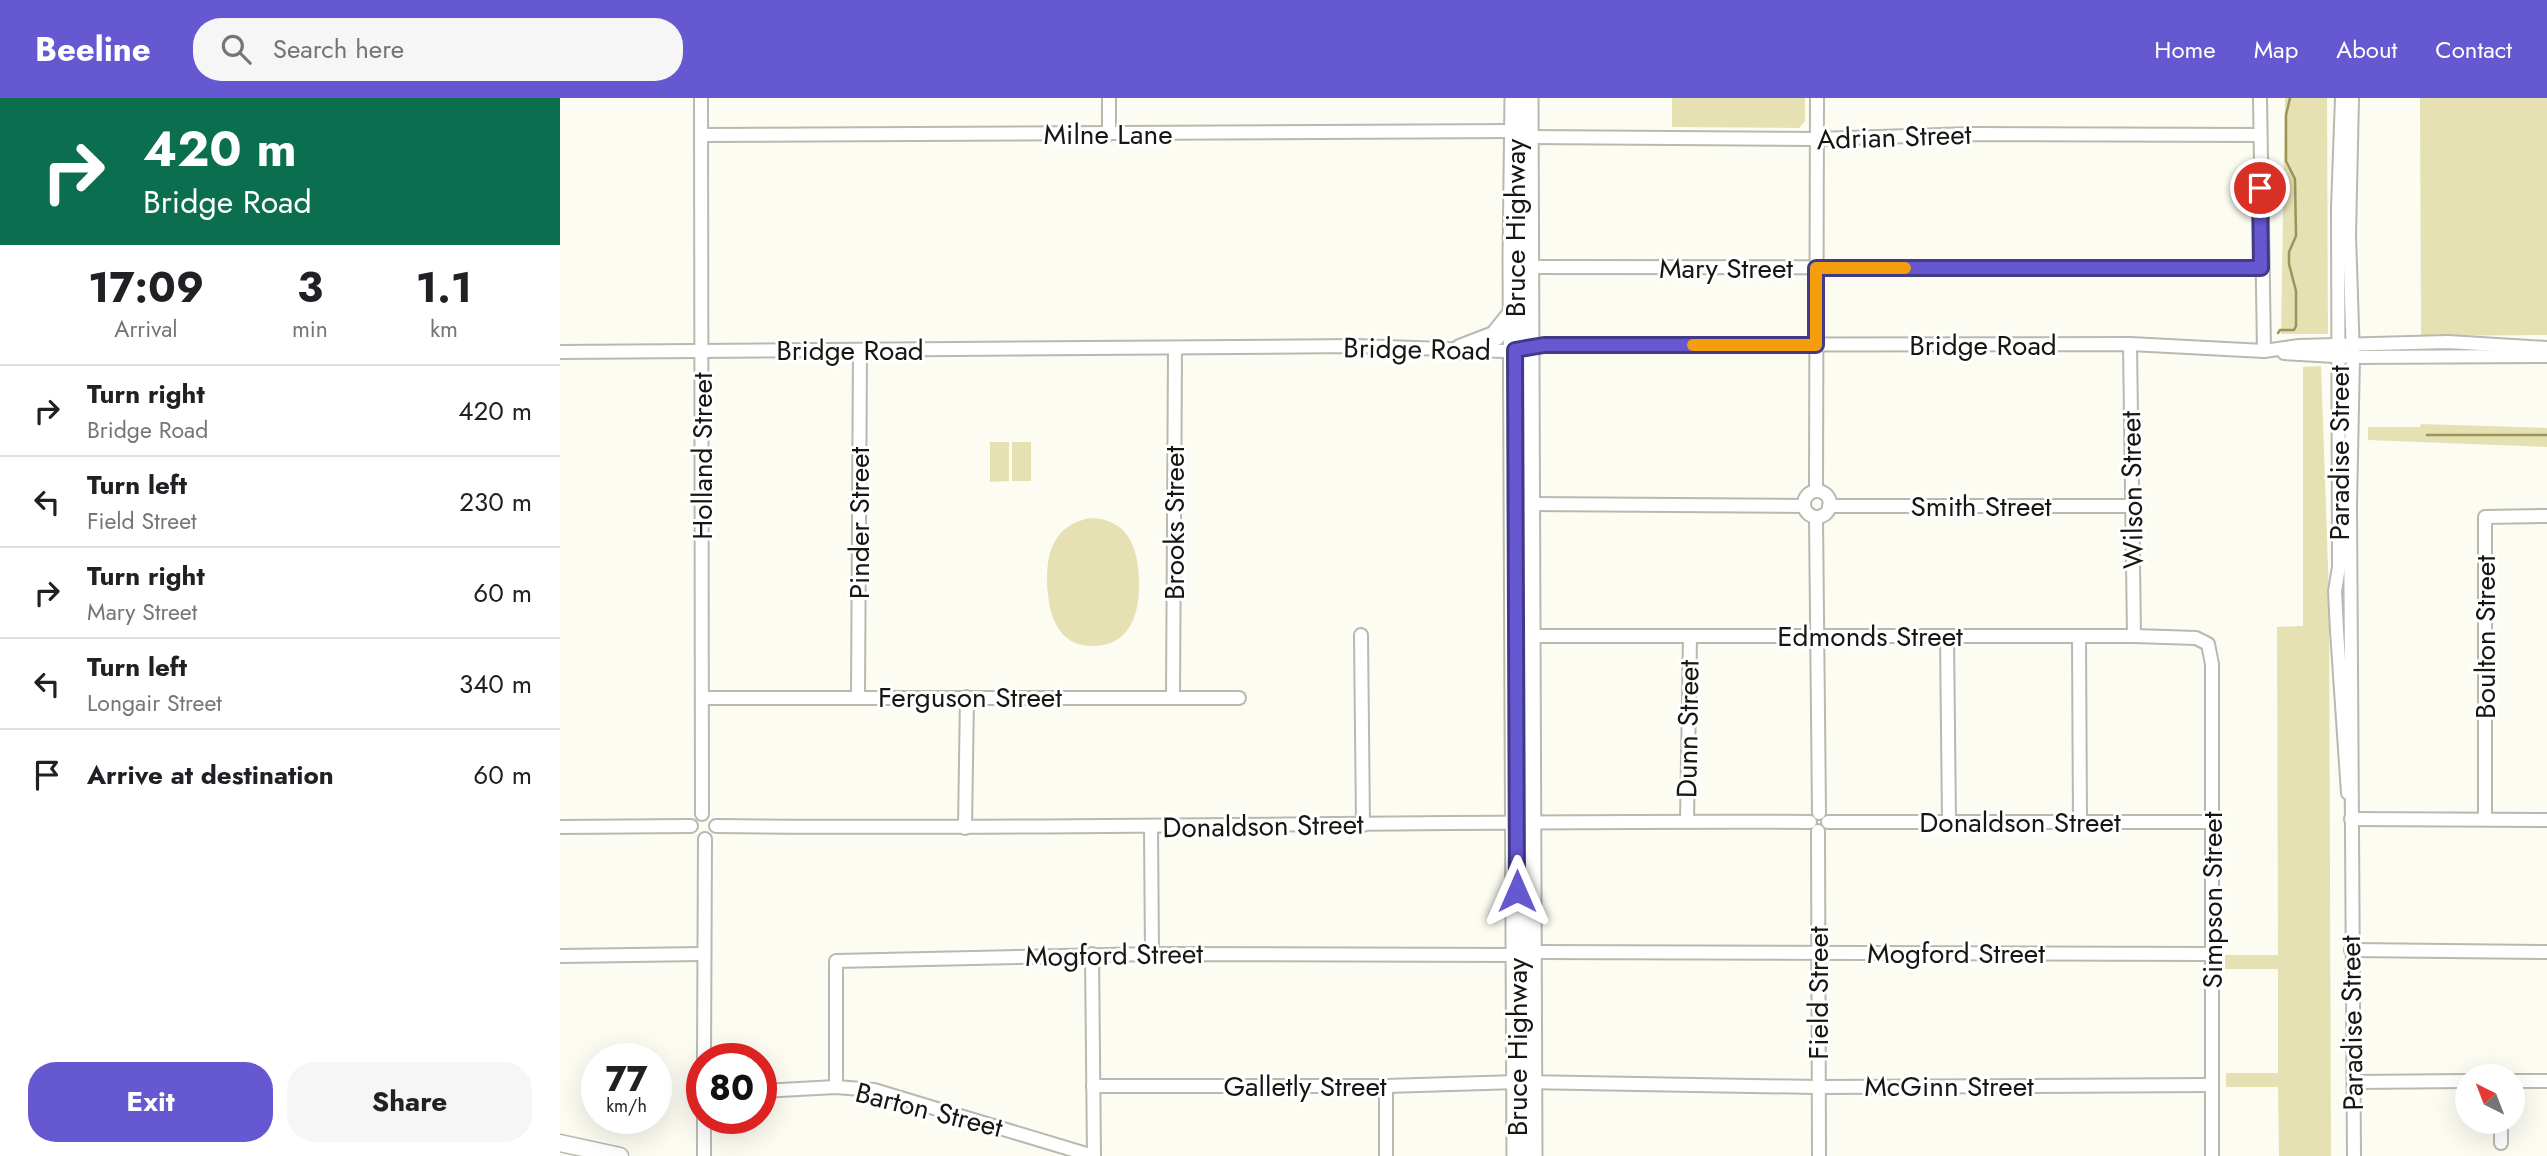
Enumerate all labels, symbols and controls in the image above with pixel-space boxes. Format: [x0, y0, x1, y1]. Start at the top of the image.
search box [193, 18, 683, 81]
text: Beeline [35, 26, 151, 73]
icon: search [217, 30, 255, 68]
text: Search here [273, 30, 404, 68]
text: Home [2154, 32, 2216, 67]
text: Map [2254, 32, 2298, 67]
text: About [2336, 32, 2397, 67]
text: Contact [2435, 32, 2512, 67]
text: 420 m [143, 114, 297, 184]
street label: Milne Lane [1043, 114, 1173, 155]
street label: Adrian Street [1816, 114, 1972, 160]
icon: right [28, 126, 119, 217]
street label: Bruce Highway [1495, 138, 1536, 317]
pin [2230, 158, 2290, 218]
icon: arrive [2241, 169, 2279, 207]
text: Bridge Road [143, 179, 312, 225]
street label: Mary Street [1659, 248, 1793, 289]
text: 17:09 [88, 257, 204, 318]
text: 3 [297, 257, 323, 318]
text: 1.1 [416, 257, 472, 318]
text: Arrival [114, 312, 178, 346]
text: min [292, 312, 328, 346]
text: km [430, 312, 458, 346]
street label: Bridge Road [1909, 325, 2057, 366]
street label: Bridge Road [1343, 327, 1491, 371]
street label: Bridge Road [776, 330, 924, 371]
street label: Paradise Street [2319, 365, 2360, 541]
street label: Holland Street [682, 372, 723, 540]
text: Turn right [87, 375, 205, 413]
icon: right [28, 392, 66, 430]
text: 420 m [458, 392, 532, 430]
street label: Wilson Street [2110, 410, 2154, 569]
text: Bridge Road [87, 413, 208, 447]
street label: Pinder Street [839, 446, 880, 599]
street label: Brooks Street [1154, 446, 1195, 600]
text: Turn left [87, 466, 187, 504]
icon: left [28, 483, 66, 521]
text: 230 m [459, 483, 532, 521]
street label: Smith Street [1910, 486, 2052, 527]
text: Field Street [87, 504, 197, 538]
street label: Boulton Street [2465, 555, 2506, 719]
text: Turn right [87, 557, 205, 595]
icon: right [28, 574, 66, 612]
text: 60 m [473, 574, 532, 612]
text: Mary Street [87, 595, 197, 629]
street label: Edmonds Street [1777, 616, 1963, 657]
text: Turn left [87, 648, 187, 686]
street label: Dunn Street [1666, 659, 1710, 799]
icon: left [28, 665, 66, 703]
text: 340 m [459, 665, 532, 703]
street label: Ferguson Street [878, 677, 1062, 718]
text: Longair Street [87, 686, 222, 720]
icon: arrive [28, 756, 66, 794]
text: Arrive at destination [87, 756, 334, 794]
text: 60 m [473, 756, 532, 794]
street label: Donaldson Street [1919, 802, 2121, 843]
street label: Donaldson Street [1162, 804, 1364, 848]
street label: Simpson Street [2192, 811, 2233, 988]
position arrow [1480, 854, 1554, 928]
street label: Field Street [1798, 926, 1839, 1060]
street label: Mogford Street [1025, 933, 1204, 977]
street label: Mogford Street [1867, 933, 2045, 974]
street label: Paradise Street [2330, 935, 2374, 1111]
street label: Bruce Highway [1497, 957, 1538, 1136]
speed limit sign: 80 [686, 1043, 777, 1134]
text: 77 [605, 1054, 648, 1104]
button: Exit [28, 1062, 273, 1142]
button: Share [287, 1062, 532, 1142]
north arrow [2455, 1064, 2525, 1134]
map controls [2455, 1064, 2525, 1134]
street label: Galletly Street [1223, 1066, 1387, 1107]
street label: McGinn Street [1864, 1066, 2034, 1107]
street label: Barton Street [851, 1072, 1007, 1148]
text: km/h [606, 1093, 647, 1119]

